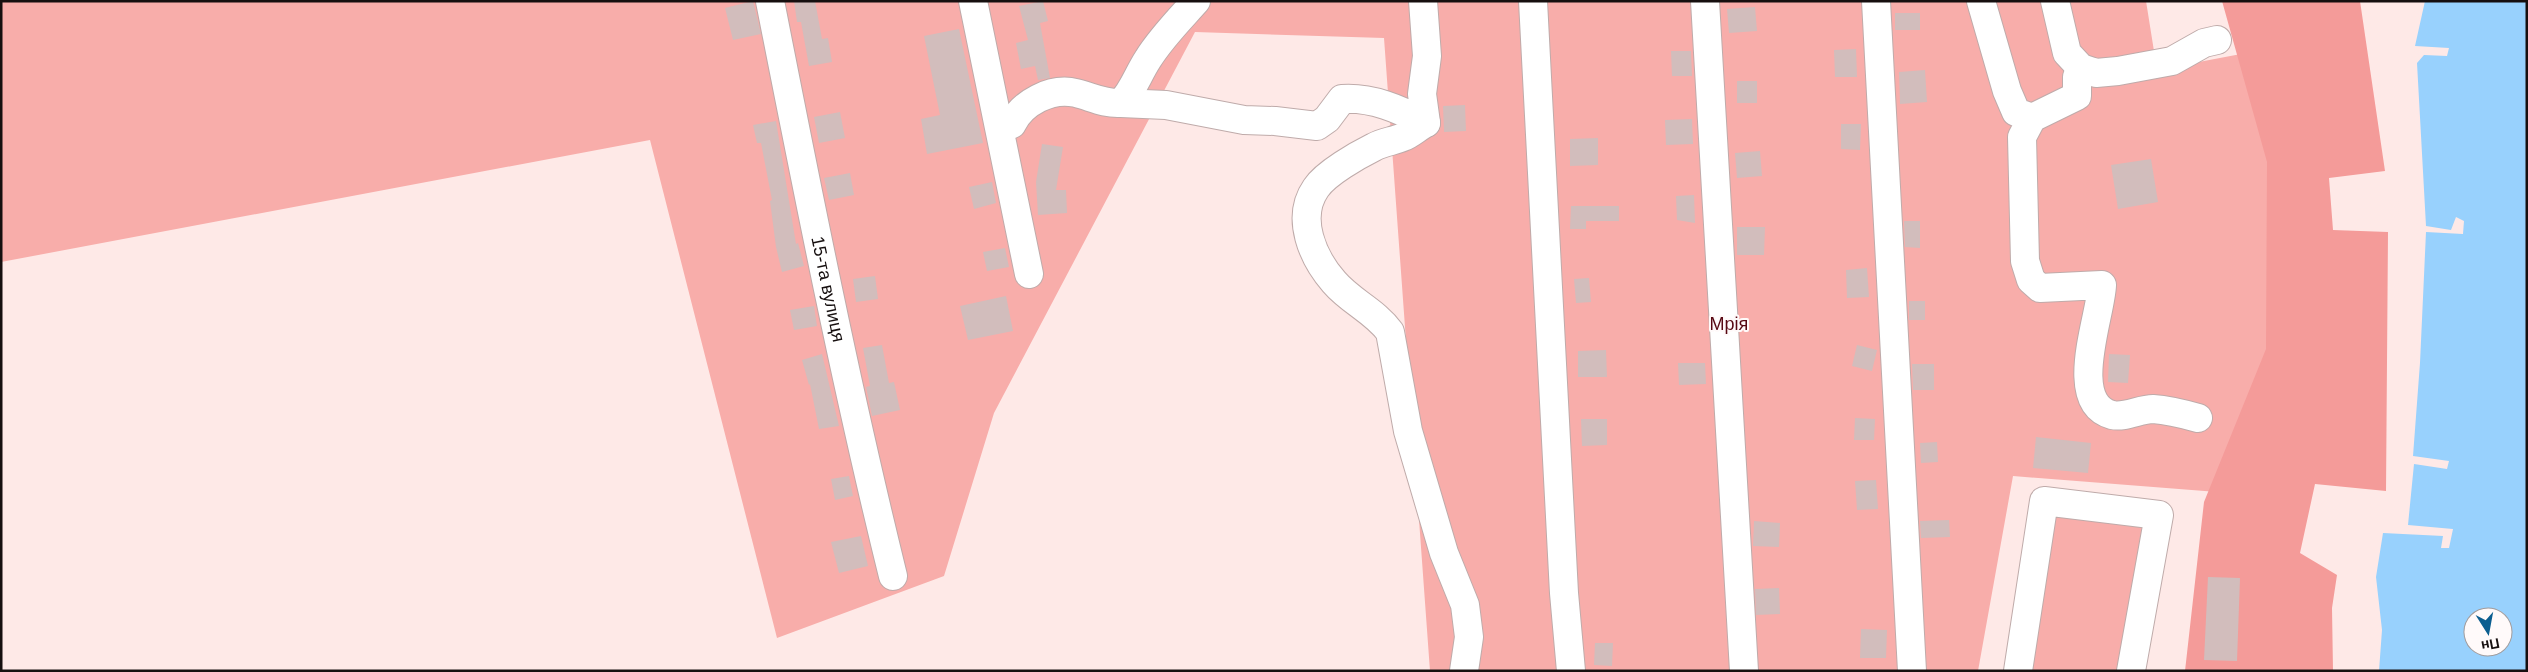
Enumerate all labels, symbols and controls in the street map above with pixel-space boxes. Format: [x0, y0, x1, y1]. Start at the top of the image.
street label: 15-та вулиця [807, 235, 849, 344]
park label: Мрія [1710, 314, 1748, 334]
north arrow [2463, 607, 2513, 657]
text: Пн [2480, 635, 2501, 654]

